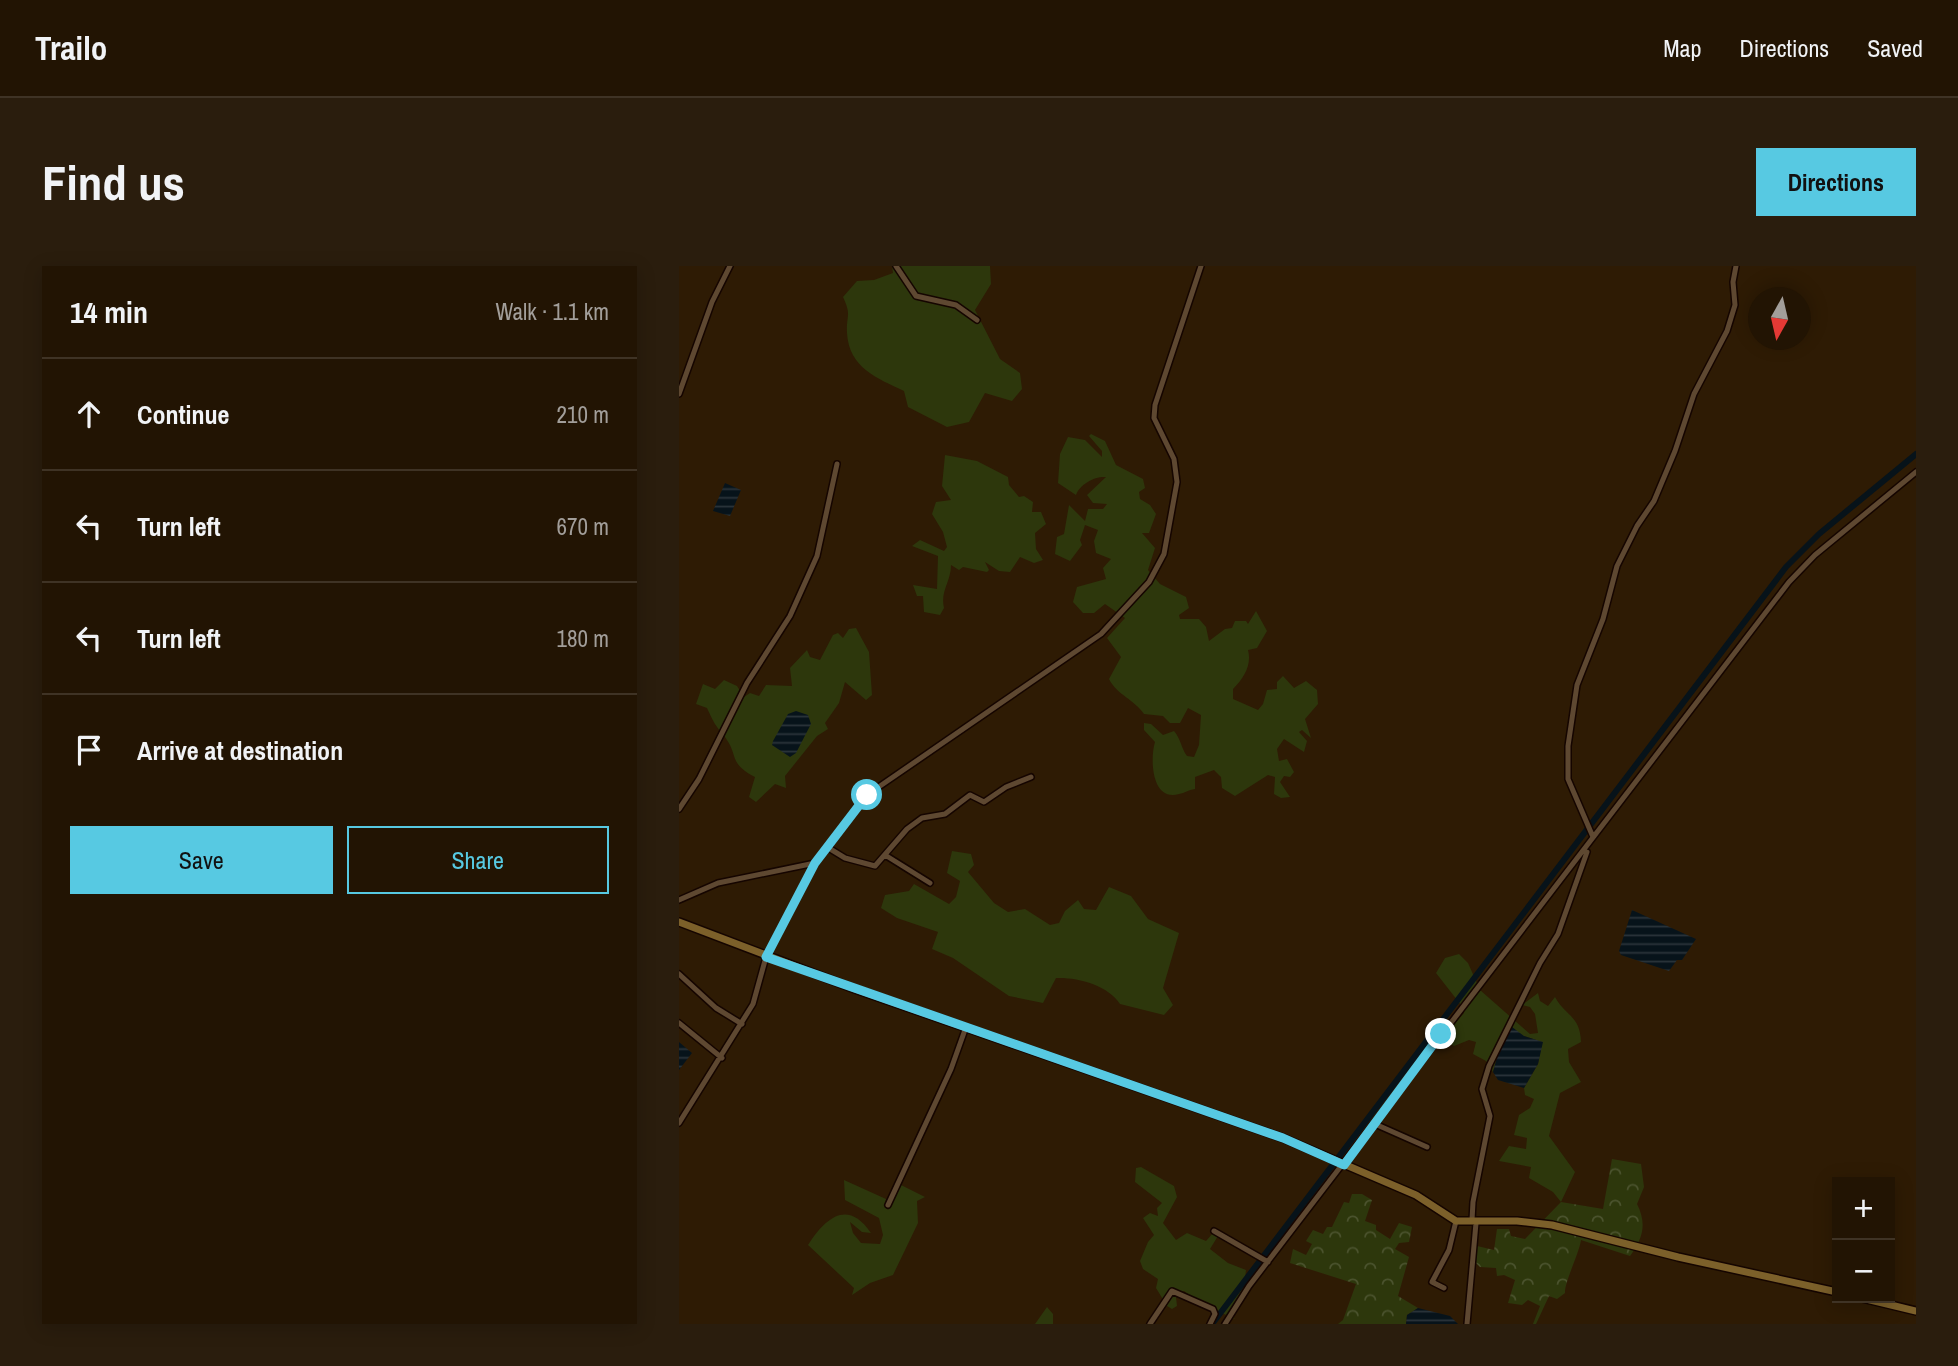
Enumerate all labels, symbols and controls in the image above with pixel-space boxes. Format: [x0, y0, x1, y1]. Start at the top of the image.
text: Trailo [35, 26, 107, 70]
text: Map [1663, 32, 1701, 64]
text: Directions [1739, 32, 1829, 64]
text: Saved [1867, 32, 1923, 64]
button: Directions [1756, 148, 1916, 216]
text: Find us [42, 149, 185, 215]
north arrow [1748, 287, 1811, 350]
text: 14 min [70, 292, 148, 332]
text: Walk · 1.1 km [495, 296, 609, 327]
icon: ahead [70, 395, 108, 433]
text: Continue [137, 397, 229, 432]
text: 210 m [557, 399, 609, 430]
icon: left [70, 507, 108, 545]
text: Turn left [137, 509, 221, 544]
text: 670 m [557, 511, 609, 542]
icon: left [70, 619, 108, 657]
text: Turn left [137, 621, 221, 656]
text: 180 m [557, 623, 609, 654]
icon: arrive [70, 731, 108, 769]
text: Arrive at destination [137, 733, 343, 768]
route start [851, 779, 882, 810]
button: Save [70, 826, 333, 894]
button: Share [347, 826, 609, 894]
route end [1425, 1018, 1456, 1049]
map controls [1832, 1177, 1895, 1303]
button: + [1832, 1177, 1895, 1240]
button: − [1832, 1240, 1895, 1303]

